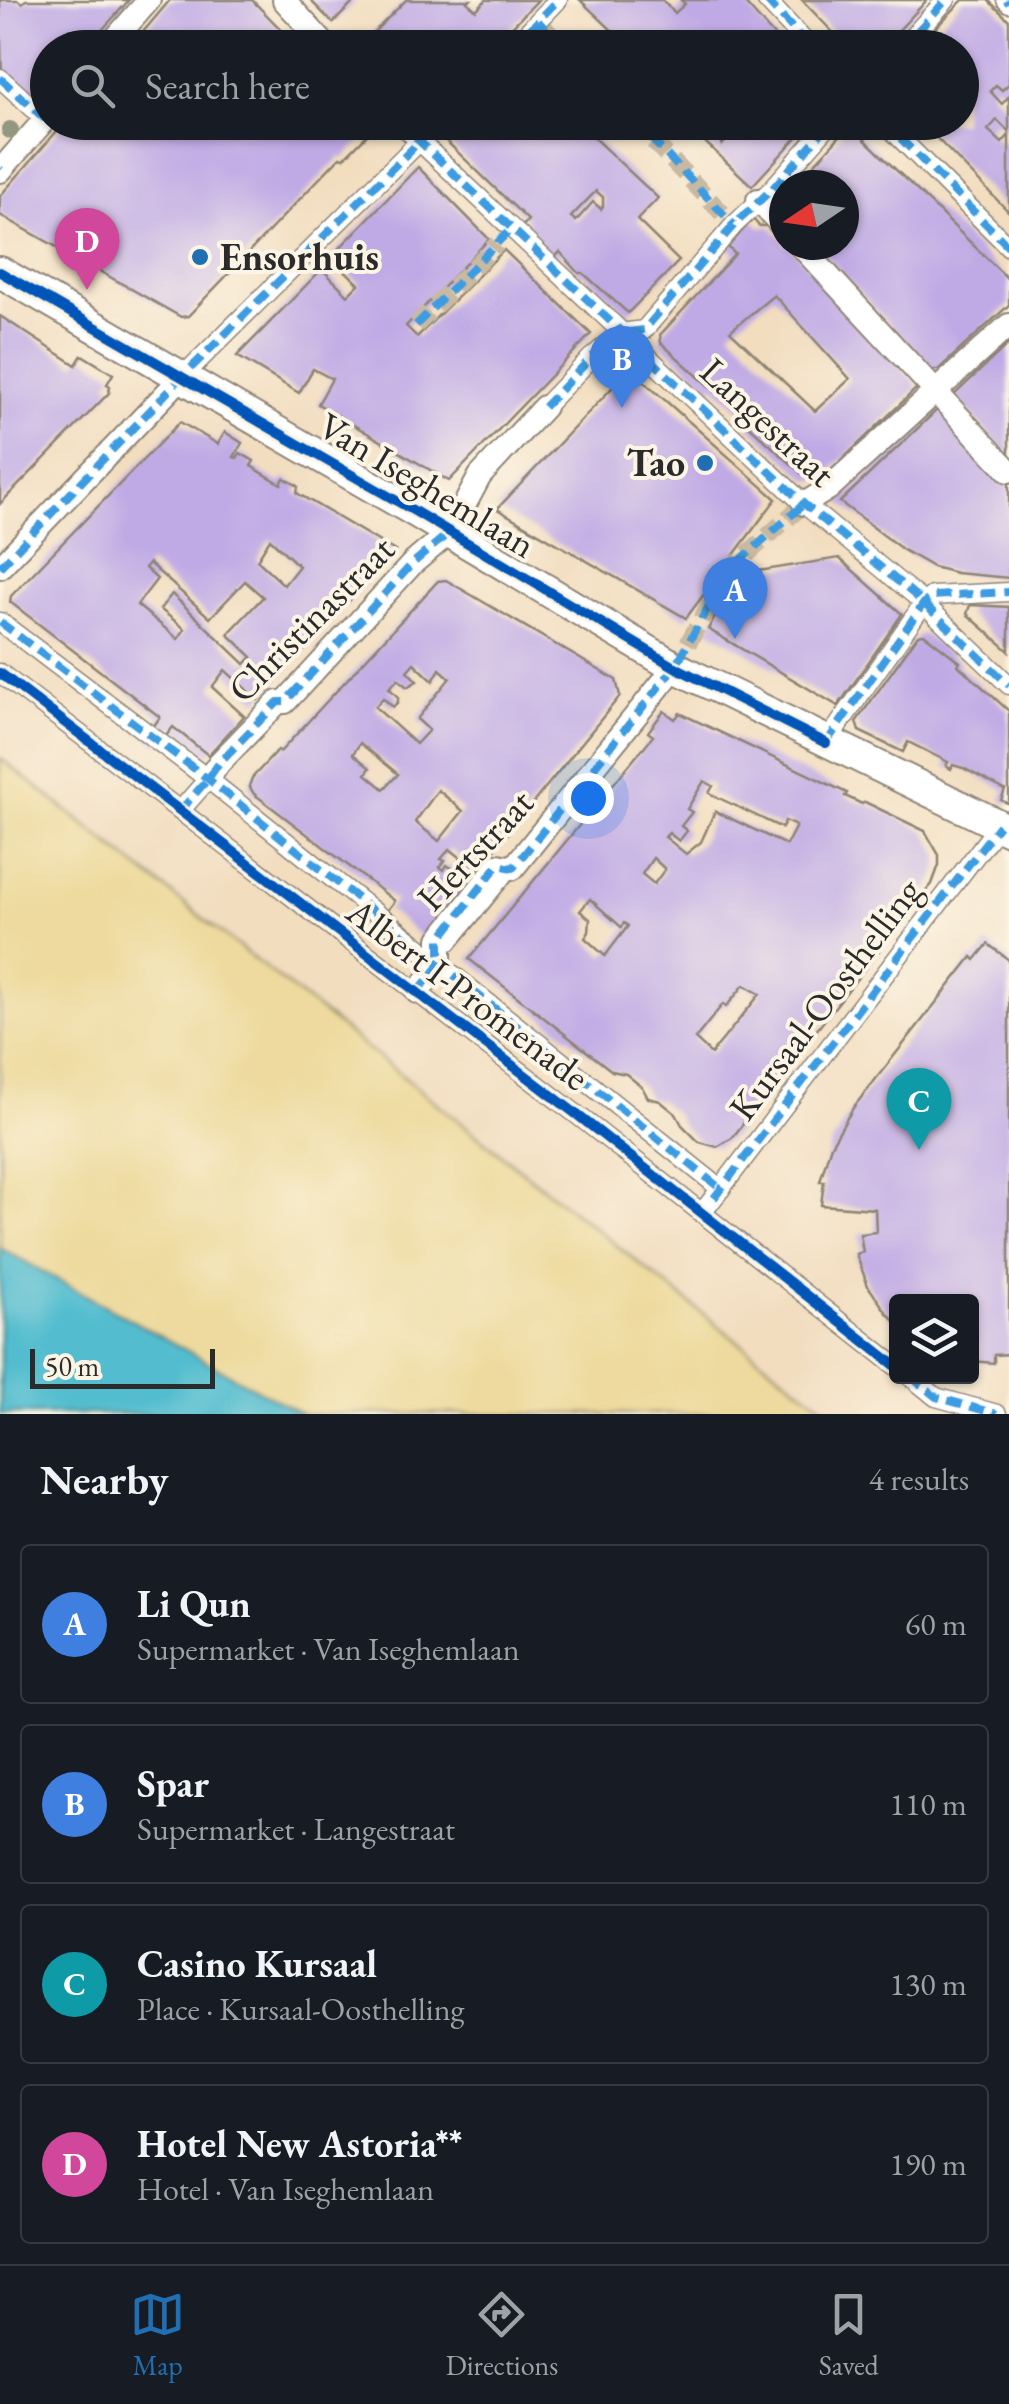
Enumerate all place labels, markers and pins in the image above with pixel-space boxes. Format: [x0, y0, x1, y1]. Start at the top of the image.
pin: D [54, 208, 120, 290]
place label: Ensorhuis [220, 232, 379, 281]
marker: Ensorhuis [189, 246, 211, 268]
pin: B [590, 326, 654, 408]
place label: Tao [627, 438, 685, 487]
marker: Tao [694, 452, 716, 474]
pin: A [702, 556, 768, 639]
pin: C [886, 1068, 952, 1150]

